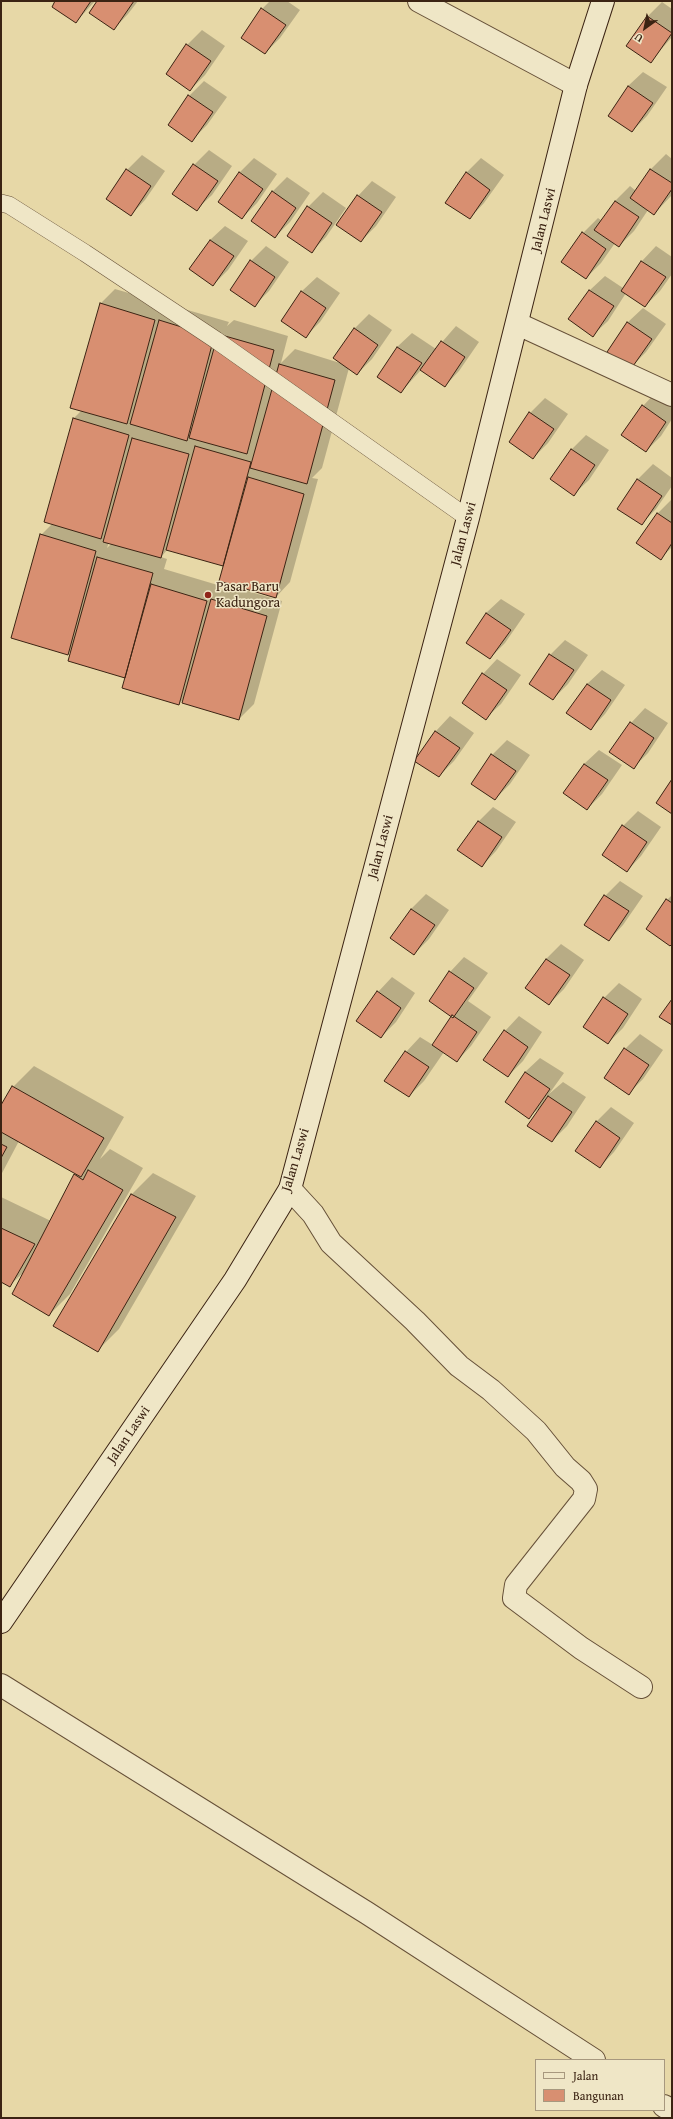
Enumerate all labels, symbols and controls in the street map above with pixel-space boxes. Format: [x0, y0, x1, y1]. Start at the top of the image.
north arrow [625, 8, 665, 48]
text: U [631, 29, 646, 47]
street label: Jalan Laswi [528, 186, 560, 254]
street label: Jalan Laswi [447, 500, 481, 568]
place label: Pasar Baru Kadungora [216, 579, 280, 612]
marker: Pasar Baru Kadungora [203, 590, 213, 600]
street label: Jalan Laswi [364, 813, 398, 881]
street label: Jalan Laswi [278, 1126, 314, 1194]
street label: Jalan Laswi [104, 1403, 154, 1467]
legend [535, 2059, 665, 2111]
text: Jalan [573, 2067, 598, 2084]
text: Bangunan [573, 2087, 624, 2104]

